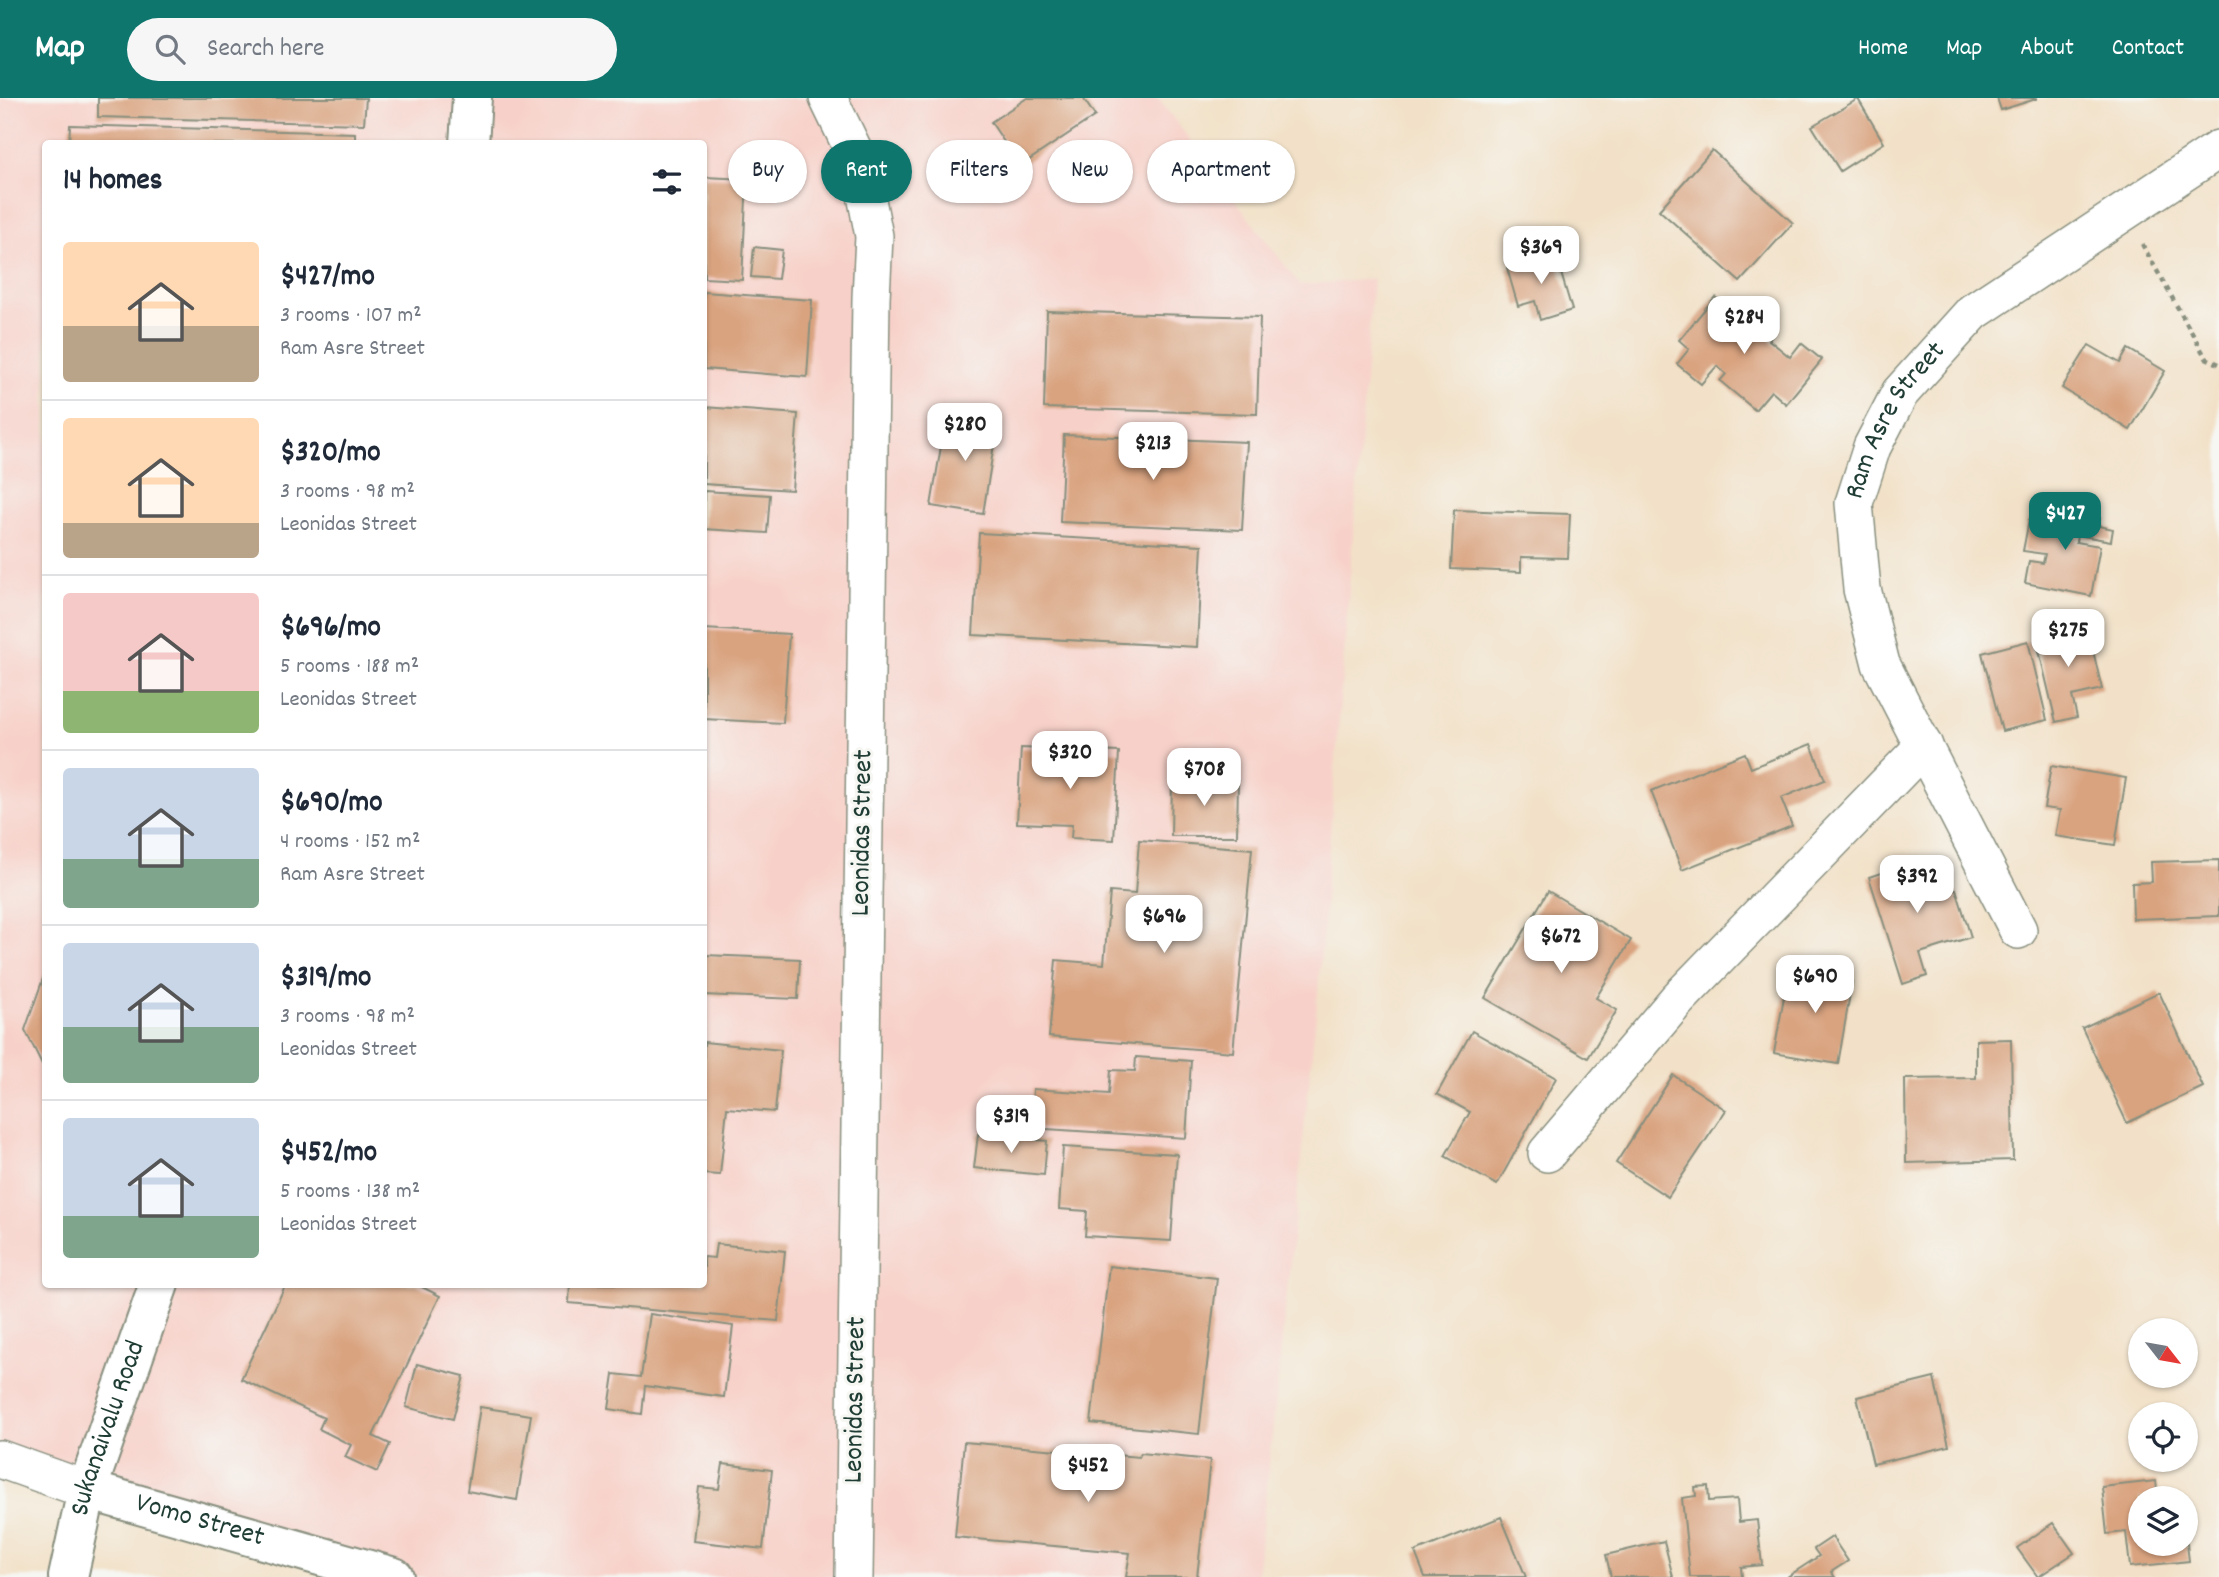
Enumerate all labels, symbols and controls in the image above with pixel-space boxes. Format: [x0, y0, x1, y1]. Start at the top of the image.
search box [127, 18, 617, 81]
text: Map [35, 26, 85, 73]
icon: search [151, 30, 189, 68]
text: Search here [207, 31, 325, 68]
text: Home [1858, 32, 1908, 66]
text: Map [1946, 32, 1982, 66]
text: About [2020, 32, 2074, 66]
text: Contact [2112, 32, 2184, 66]
chip: Buy [728, 140, 807, 203]
chip: Rent [821, 140, 912, 203]
chip: Filters [926, 140, 1033, 203]
chip: New [1047, 140, 1133, 203]
chip: Apartment [1147, 140, 1295, 203]
text: 14 homes [63, 161, 162, 204]
icon: filters [648, 163, 686, 201]
pin: $369 [1500, 226, 1582, 286]
text: $369 [1519, 232, 1563, 265]
text: $427/mo [280, 257, 375, 300]
icon: home [119, 270, 203, 354]
pin: $284 [1703, 296, 1785, 356]
text: 3 rooms · 107 m² [280, 300, 422, 333]
text: $284 [1724, 302, 1764, 335]
text: Ram Asre Street [280, 333, 425, 366]
street label: Ram Asre Street [1836, 334, 1956, 505]
pin: $280 [924, 404, 1006, 463]
text: $280 [943, 409, 987, 442]
pin: $213 [1112, 422, 1194, 482]
text: $213 [1135, 428, 1171, 461]
text: $320/mo [280, 433, 381, 476]
icon: home [119, 446, 203, 530]
text: 3 rooms · 98 m² [280, 476, 415, 509]
pin: $427 [2024, 492, 2106, 552]
text: $427 [2045, 498, 2085, 531]
text: Leonidas Street [280, 509, 417, 542]
text: $696/mo [280, 608, 381, 651]
pin: $275 [2027, 610, 2109, 669]
text: $275 [2047, 615, 2089, 648]
icon: home [119, 621, 203, 705]
text: 5 rooms · 188 m² [280, 651, 419, 684]
text: Leonidas Street [280, 684, 417, 717]
pin: $320 [1029, 732, 1111, 791]
text: $320 [1048, 737, 1092, 770]
pin: $708 [1163, 748, 1245, 808]
street label: Leonidas Street [843, 749, 885, 917]
text: $708 [1183, 754, 1225, 787]
text: $690/mo [280, 783, 383, 826]
icon: home [119, 796, 203, 880]
text: 4 rooms · 152 m² [280, 826, 420, 859]
pin: $392 [1876, 856, 1958, 915]
text: Ram Asre Street [280, 859, 425, 892]
text: $392 [1896, 861, 1938, 894]
pin: $696 [1123, 896, 1205, 955]
text: $696 [1142, 901, 1186, 934]
pin: $672 [1520, 916, 1602, 975]
text: $672 [1540, 921, 1582, 954]
pin: $690 [1774, 956, 1856, 1015]
text: $319/mo [280, 958, 371, 1001]
text: $690 [1792, 961, 1838, 994]
icon: home [119, 971, 203, 1055]
text: 3 rooms · 98 m² [280, 1001, 415, 1034]
text: Leonidas Street [280, 1034, 417, 1067]
pin: $319 [970, 1096, 1052, 1155]
text: $319 [992, 1101, 1030, 1134]
text: $452/mo [280, 1133, 377, 1176]
icon: home [119, 1146, 203, 1230]
text: 5 rooms · 138 m² [280, 1176, 420, 1209]
text: Leonidas Street [280, 1209, 417, 1242]
street label: Leonidas Street [836, 1316, 878, 1484]
north arrow [2128, 1318, 2198, 1388]
map controls [2128, 1318, 2198, 1556]
street label: Sukanaivalu Road [62, 1336, 157, 1520]
button: locate [2128, 1402, 2198, 1472]
pin: $452 [1047, 1444, 1129, 1504]
text: $452 [1067, 1450, 1109, 1483]
street label: Vomo Street [131, 1485, 269, 1559]
button: layers [2128, 1486, 2198, 1556]

